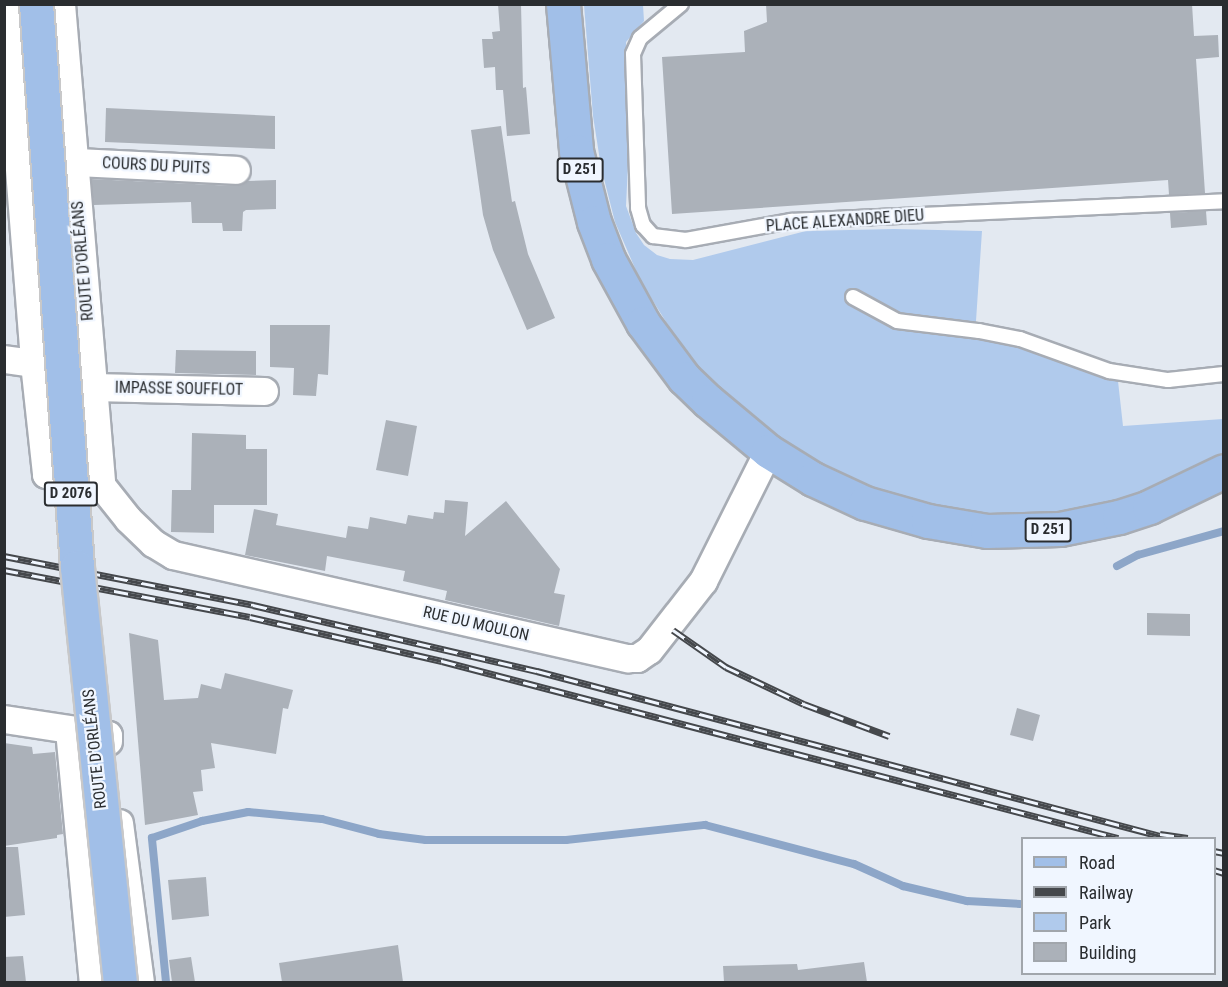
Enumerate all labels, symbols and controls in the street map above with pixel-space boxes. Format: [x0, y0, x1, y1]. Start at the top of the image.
street label: COURS DU PUITS [102, 154, 210, 178]
road number: D 251 [556, 158, 604, 182]
street label: ROUTE D'ORLÉANS [68, 200, 98, 322]
street label: PLACE ALEXANDRE DIEU [765, 206, 925, 236]
street label: IMPASSE SOUFFLOT [115, 378, 243, 400]
road number: D 2076 [42, 482, 100, 506]
road number: D 251 [1024, 518, 1072, 542]
street label: RUE DU MOULON [421, 602, 531, 646]
street label: ROUTE D'ORLÉANS [79, 688, 111, 810]
legend [1021, 837, 1216, 975]
text: Road [1079, 852, 1115, 873]
text: Railway [1079, 882, 1133, 903]
text: Park [1079, 912, 1111, 933]
text: Building [1079, 942, 1136, 963]

